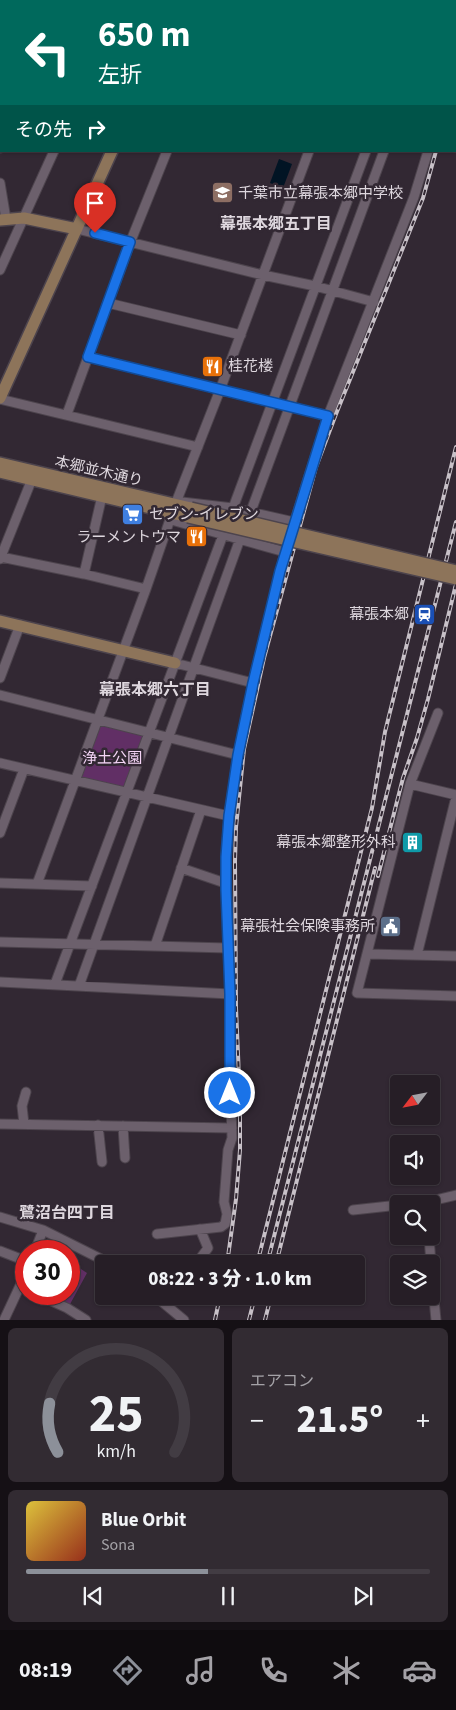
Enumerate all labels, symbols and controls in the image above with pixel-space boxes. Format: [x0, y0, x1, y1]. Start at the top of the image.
text: 650 m [98, 10, 190, 60]
icon: left [15, 20, 80, 85]
text: 左折 [98, 59, 142, 91]
icon: right [82, 115, 110, 143]
text: その先 [15, 117, 72, 144]
school or university icon: 千葉市立幕張本郷中学校 [210, 181, 234, 205]
pin [74, 182, 116, 233]
place label: 千葉市立幕張本郷中学校 [238, 183, 403, 204]
icon: arrive [81, 189, 109, 217]
district label: 幕張本郷五丁目 [220, 213, 332, 235]
restaurant icon: 桂花楼 [200, 354, 224, 378]
place label: 桂花楼 [228, 356, 273, 377]
street label: 本郷並木通り [53, 451, 145, 492]
supermarket icon: セブン-イレブン [121, 502, 145, 526]
place label: セブン-イレブン [149, 504, 259, 525]
restaurant icon: ラーメントウマ [185, 525, 209, 549]
place label: ラーメントウマ [77, 527, 181, 548]
station icon: 幕張本郷 [413, 602, 437, 626]
place label: 幕張本郷 [349, 604, 409, 625]
district label: 幕張本郷六丁目 [99, 679, 211, 701]
park label: 浄土公園 [82, 748, 142, 769]
building icon: 幕張本郷整形外科 [400, 830, 424, 854]
place label: 幕張本郷整形外科 [276, 832, 396, 853]
public building icon: 幕張社会保険事務所 [379, 914, 403, 938]
place label: 幕張社会保険事務所 [240, 916, 375, 937]
position arrow [203, 1066, 255, 1118]
north arrow [390, 1075, 440, 1125]
map controls [390, 1075, 440, 1305]
button: sound [390, 1135, 440, 1185]
button: search [390, 1195, 440, 1245]
district label: 鷺沼台四丁目 [19, 1202, 115, 1224]
speed limit sign: 30 [15, 1240, 80, 1305]
button: layers [390, 1255, 440, 1305]
text: 08:22 · 3 分 · 1.0 km [148, 1266, 312, 1293]
text: エアコン [250, 1370, 314, 1392]
text: 25 [89, 1378, 143, 1452]
text: 21.5° [297, 1393, 383, 1447]
text: − [250, 1401, 264, 1441]
text: + [416, 1401, 430, 1441]
text: km/h [96, 1439, 136, 1464]
text: Blue Orbit [101, 1507, 186, 1534]
text: Sona [101, 1534, 135, 1556]
icon: previous [79, 1582, 107, 1610]
icon: pause [214, 1582, 242, 1610]
icon: next [349, 1582, 377, 1610]
icon: directions [110, 1653, 145, 1688]
icon: music [183, 1653, 218, 1688]
icon: phone [256, 1653, 291, 1688]
icon: climate [329, 1653, 364, 1688]
icon: car [402, 1653, 437, 1688]
text: 08:19 [19, 1654, 72, 1686]

